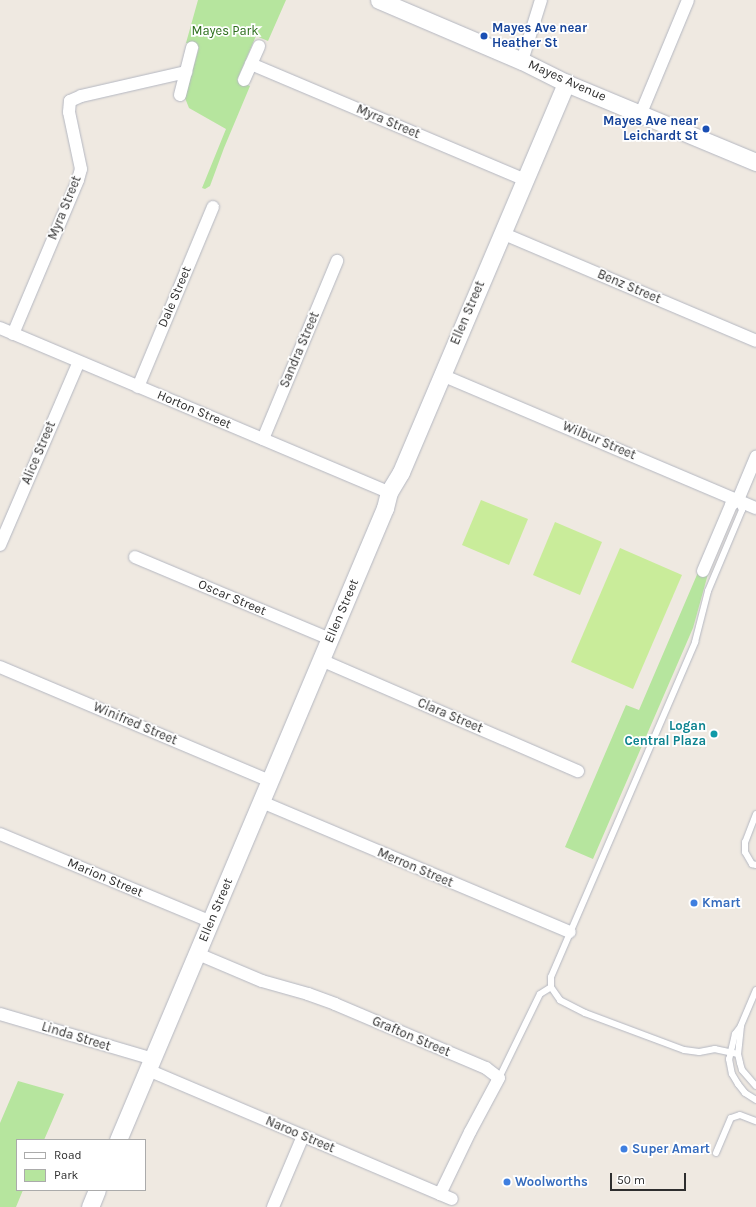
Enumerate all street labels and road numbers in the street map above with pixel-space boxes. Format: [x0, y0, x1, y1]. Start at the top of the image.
street label: Mayes Avenue [526, 57, 608, 105]
street label: Myra Street [354, 102, 422, 142]
street label: Myra Street [45, 174, 85, 242]
street label: Dale Street [155, 264, 195, 330]
street label: Benz Street [595, 267, 663, 307]
street label: Ellen Street [448, 279, 488, 347]
street label: Sandra Street [277, 310, 323, 390]
street label: Horton Street [155, 387, 233, 433]
street label: Alice Street [19, 419, 59, 487]
street label: Wilbur Street [560, 419, 638, 463]
street label: Oscar Street [196, 577, 268, 619]
street label: Ellen Street [322, 577, 362, 645]
street label: Clara Street [415, 695, 485, 737]
street label: Winifred Street [91, 699, 179, 749]
street label: Merron Street [375, 845, 455, 891]
street label: Marion Street [65, 855, 145, 901]
street label: Ellen Street [196, 876, 236, 944]
street label: Grafton Street [370, 1014, 452, 1060]
street label: Linda Street [40, 1019, 112, 1055]
street label: Naroo Street [263, 1113, 337, 1157]

